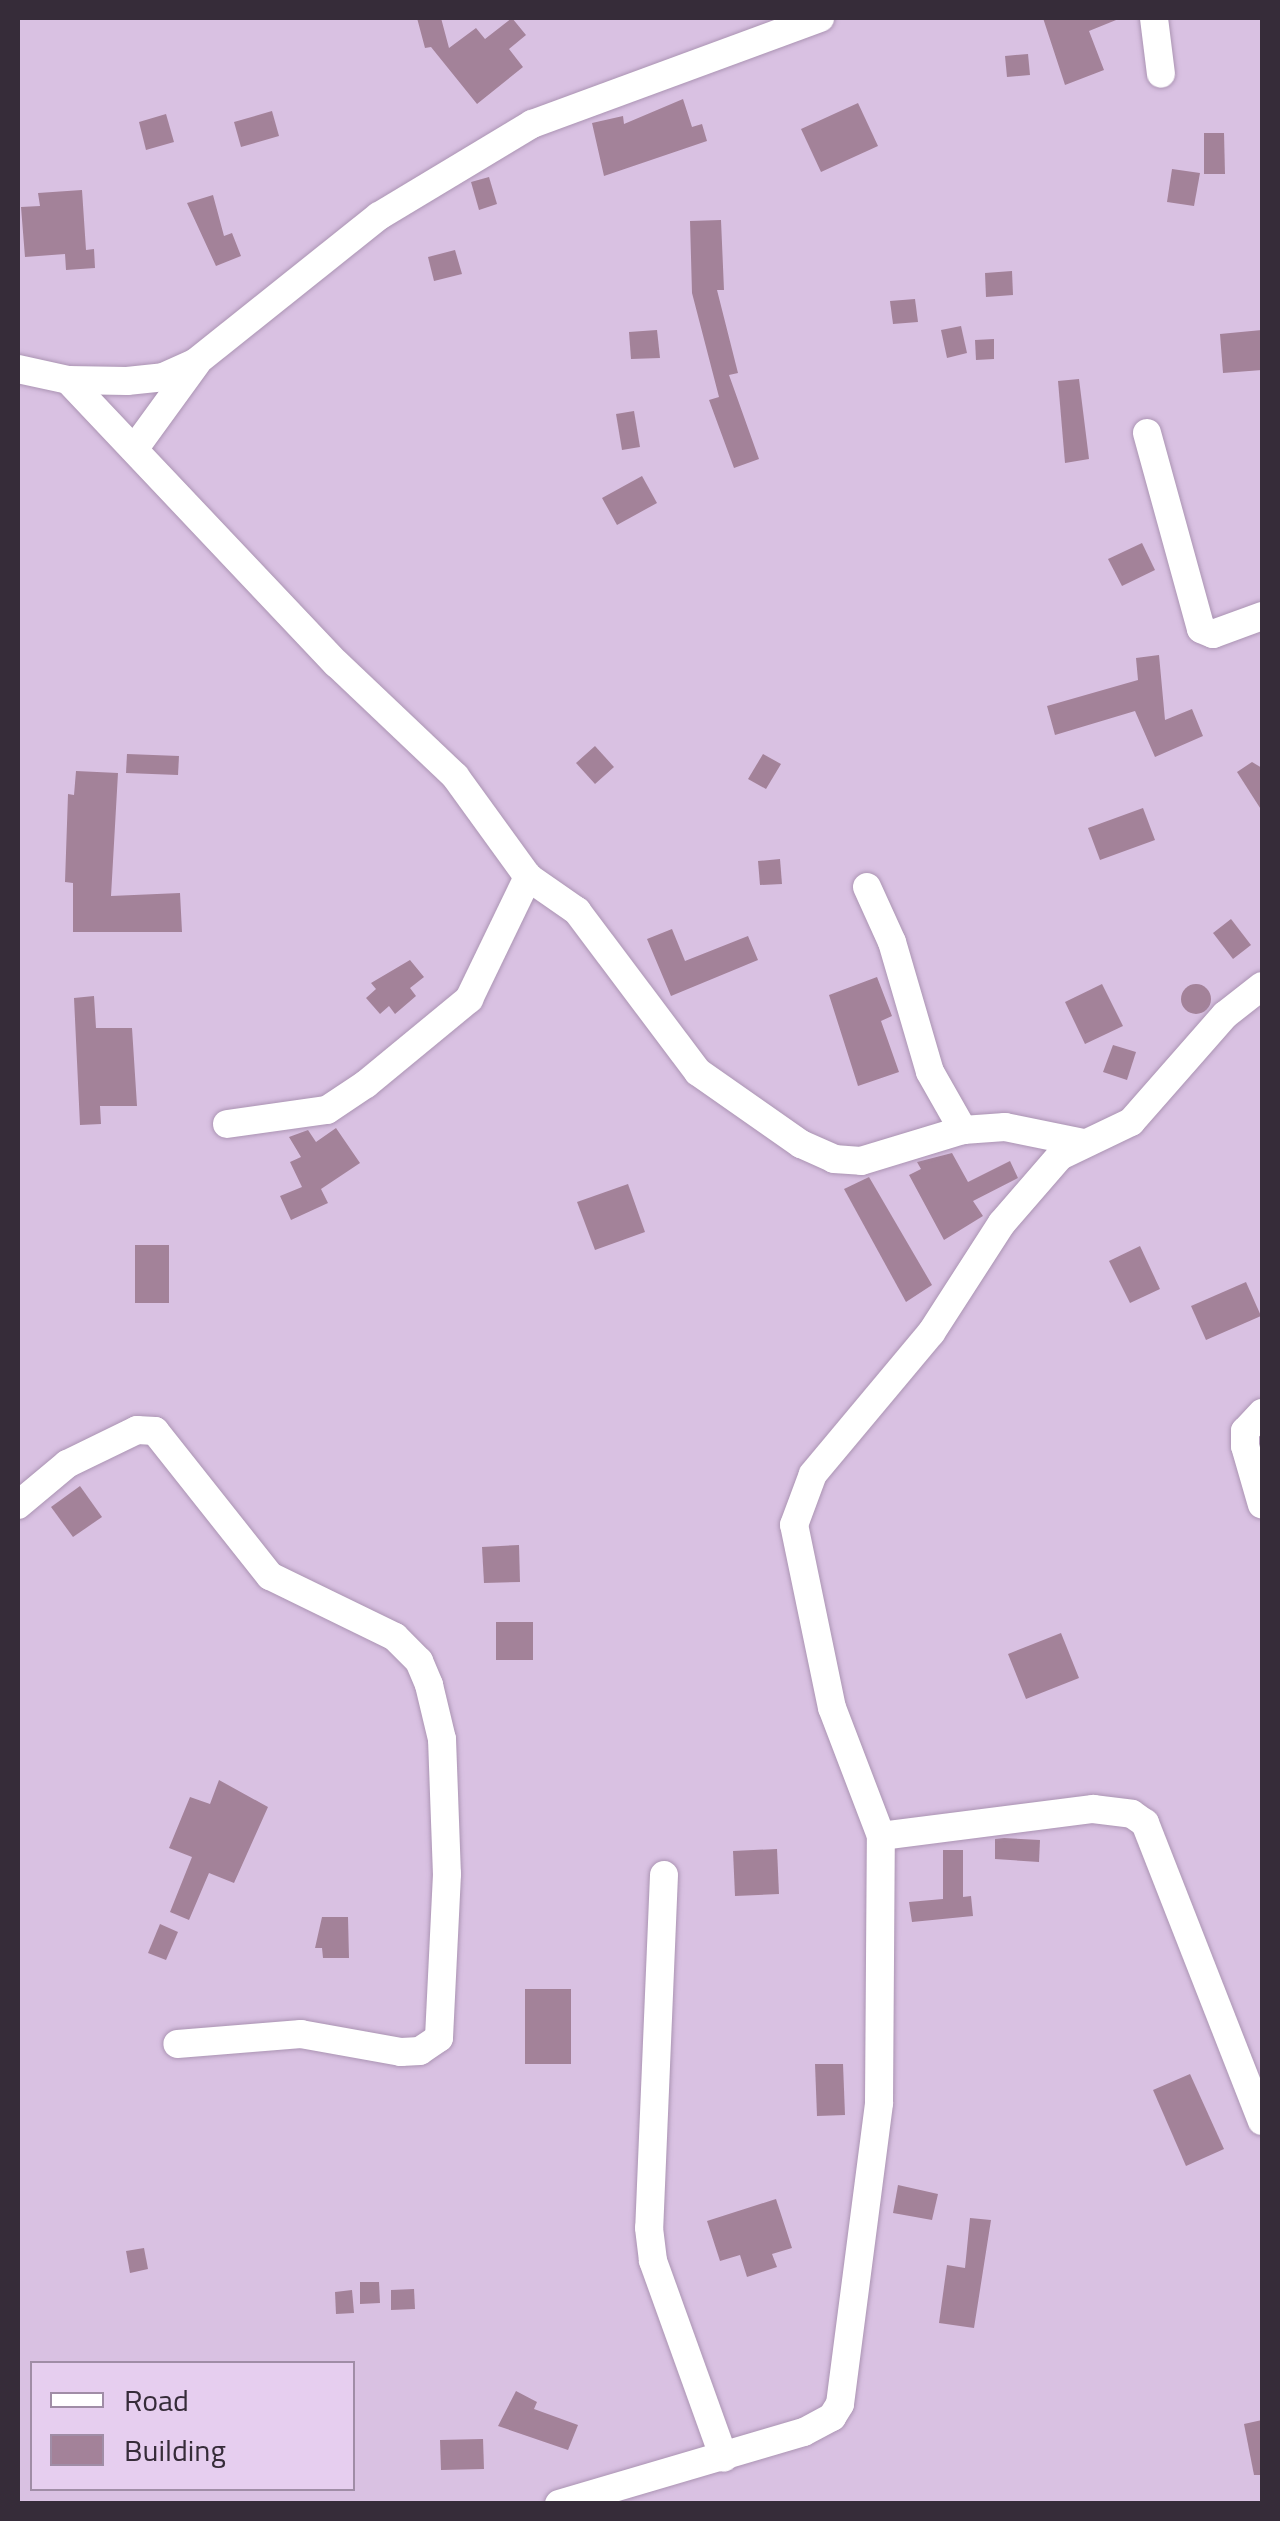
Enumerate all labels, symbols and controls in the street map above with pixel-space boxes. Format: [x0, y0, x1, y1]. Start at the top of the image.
legend [30, 2361, 355, 2491]
text: Road [124, 2377, 189, 2423]
text: Building [124, 2427, 226, 2473]

